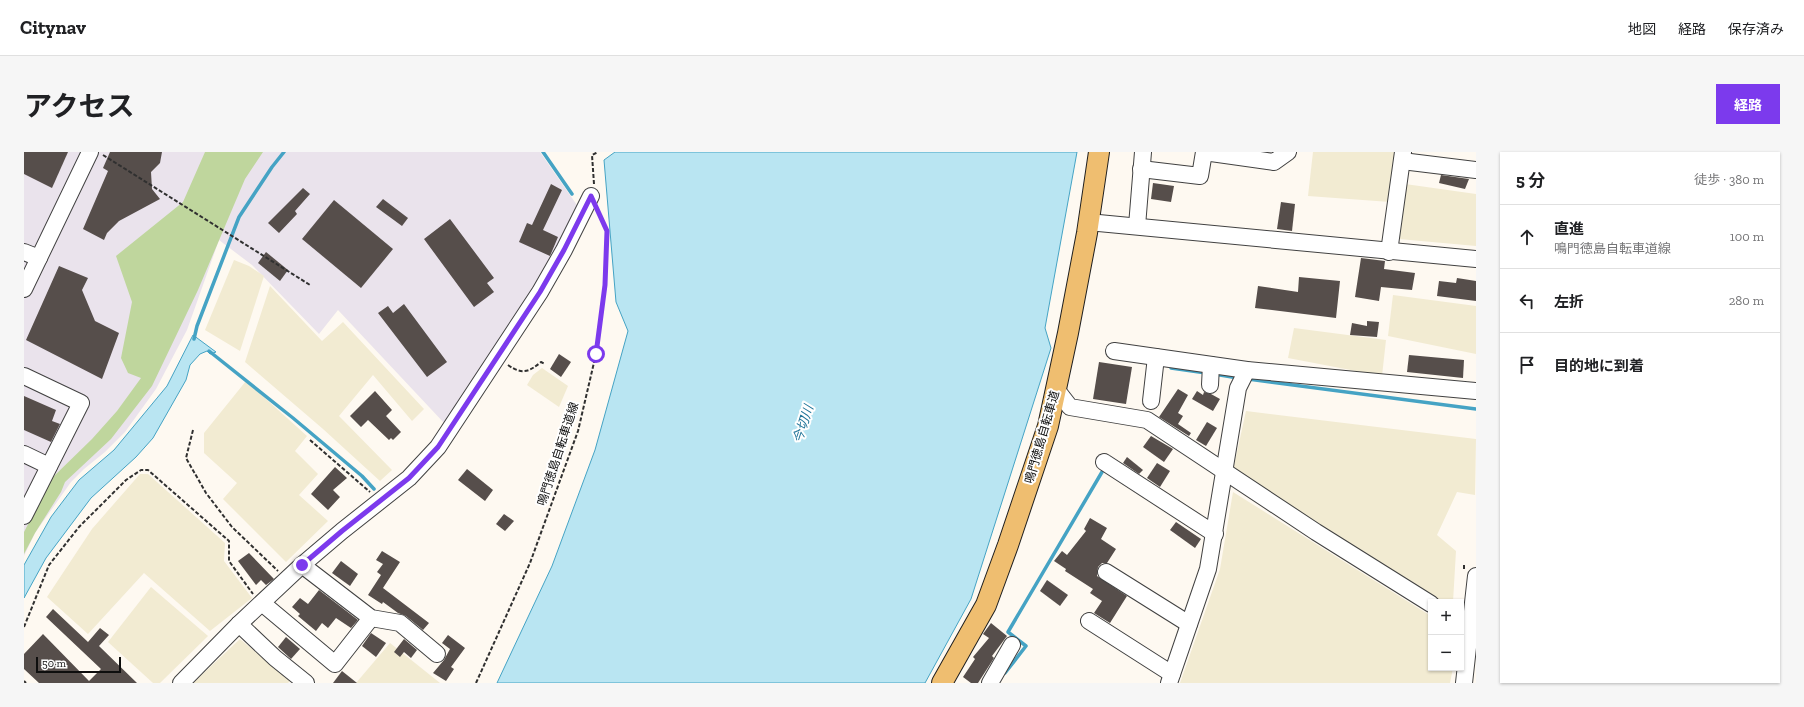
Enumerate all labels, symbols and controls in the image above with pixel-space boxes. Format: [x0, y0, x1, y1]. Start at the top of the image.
text: Citynav [20, 16, 86, 39]
text: 地図 [1628, 21, 1656, 38]
text: 経路 [1678, 21, 1706, 38]
text: 保存済み [1728, 21, 1784, 38]
button: 経路 [1716, 84, 1780, 124]
text: アクセス [24, 90, 135, 123]
text: 5 分 [1516, 170, 1545, 190]
text: 徒歩 · 380 m [1694, 172, 1764, 187]
text: 直進 [1554, 220, 1584, 238]
icon: ahead [1516, 226, 1538, 248]
text: 100 m [1730, 229, 1764, 244]
text: 鳴門徳島自転車道線 [1554, 241, 1671, 256]
icon: left [1516, 290, 1538, 312]
text: 左折 [1554, 293, 1584, 311]
text: 280 m [1729, 293, 1764, 308]
route start [587, 345, 605, 363]
icon: arrive [1516, 354, 1538, 376]
text: 目的地に到着 [1554, 357, 1644, 375]
street label: 鳴門徳島自転車道 [1022, 389, 1062, 485]
street label: 鳴門徳島自転車道線 [535, 400, 581, 508]
water label: 今切川 [790, 401, 817, 445]
route end [293, 556, 311, 574]
map controls [1428, 599, 1464, 671]
button: + [1428, 599, 1464, 635]
button: − [1428, 635, 1464, 671]
scale bar [36, 655, 121, 674]
text: 50 m [42, 657, 66, 670]

